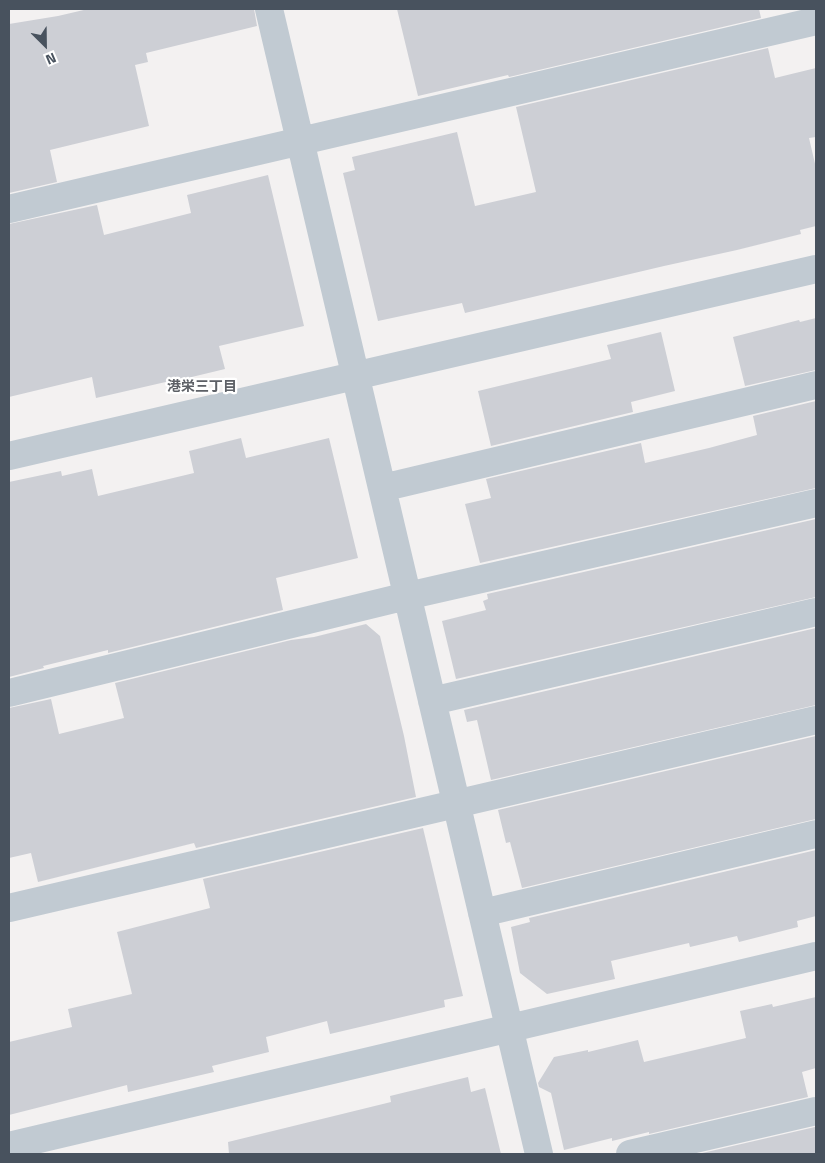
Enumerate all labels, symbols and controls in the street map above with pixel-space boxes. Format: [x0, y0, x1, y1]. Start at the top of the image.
north arrow [20, 20, 70, 70]
text: N [42, 48, 60, 71]
district label: 港栄三丁目 [167, 380, 237, 396]

